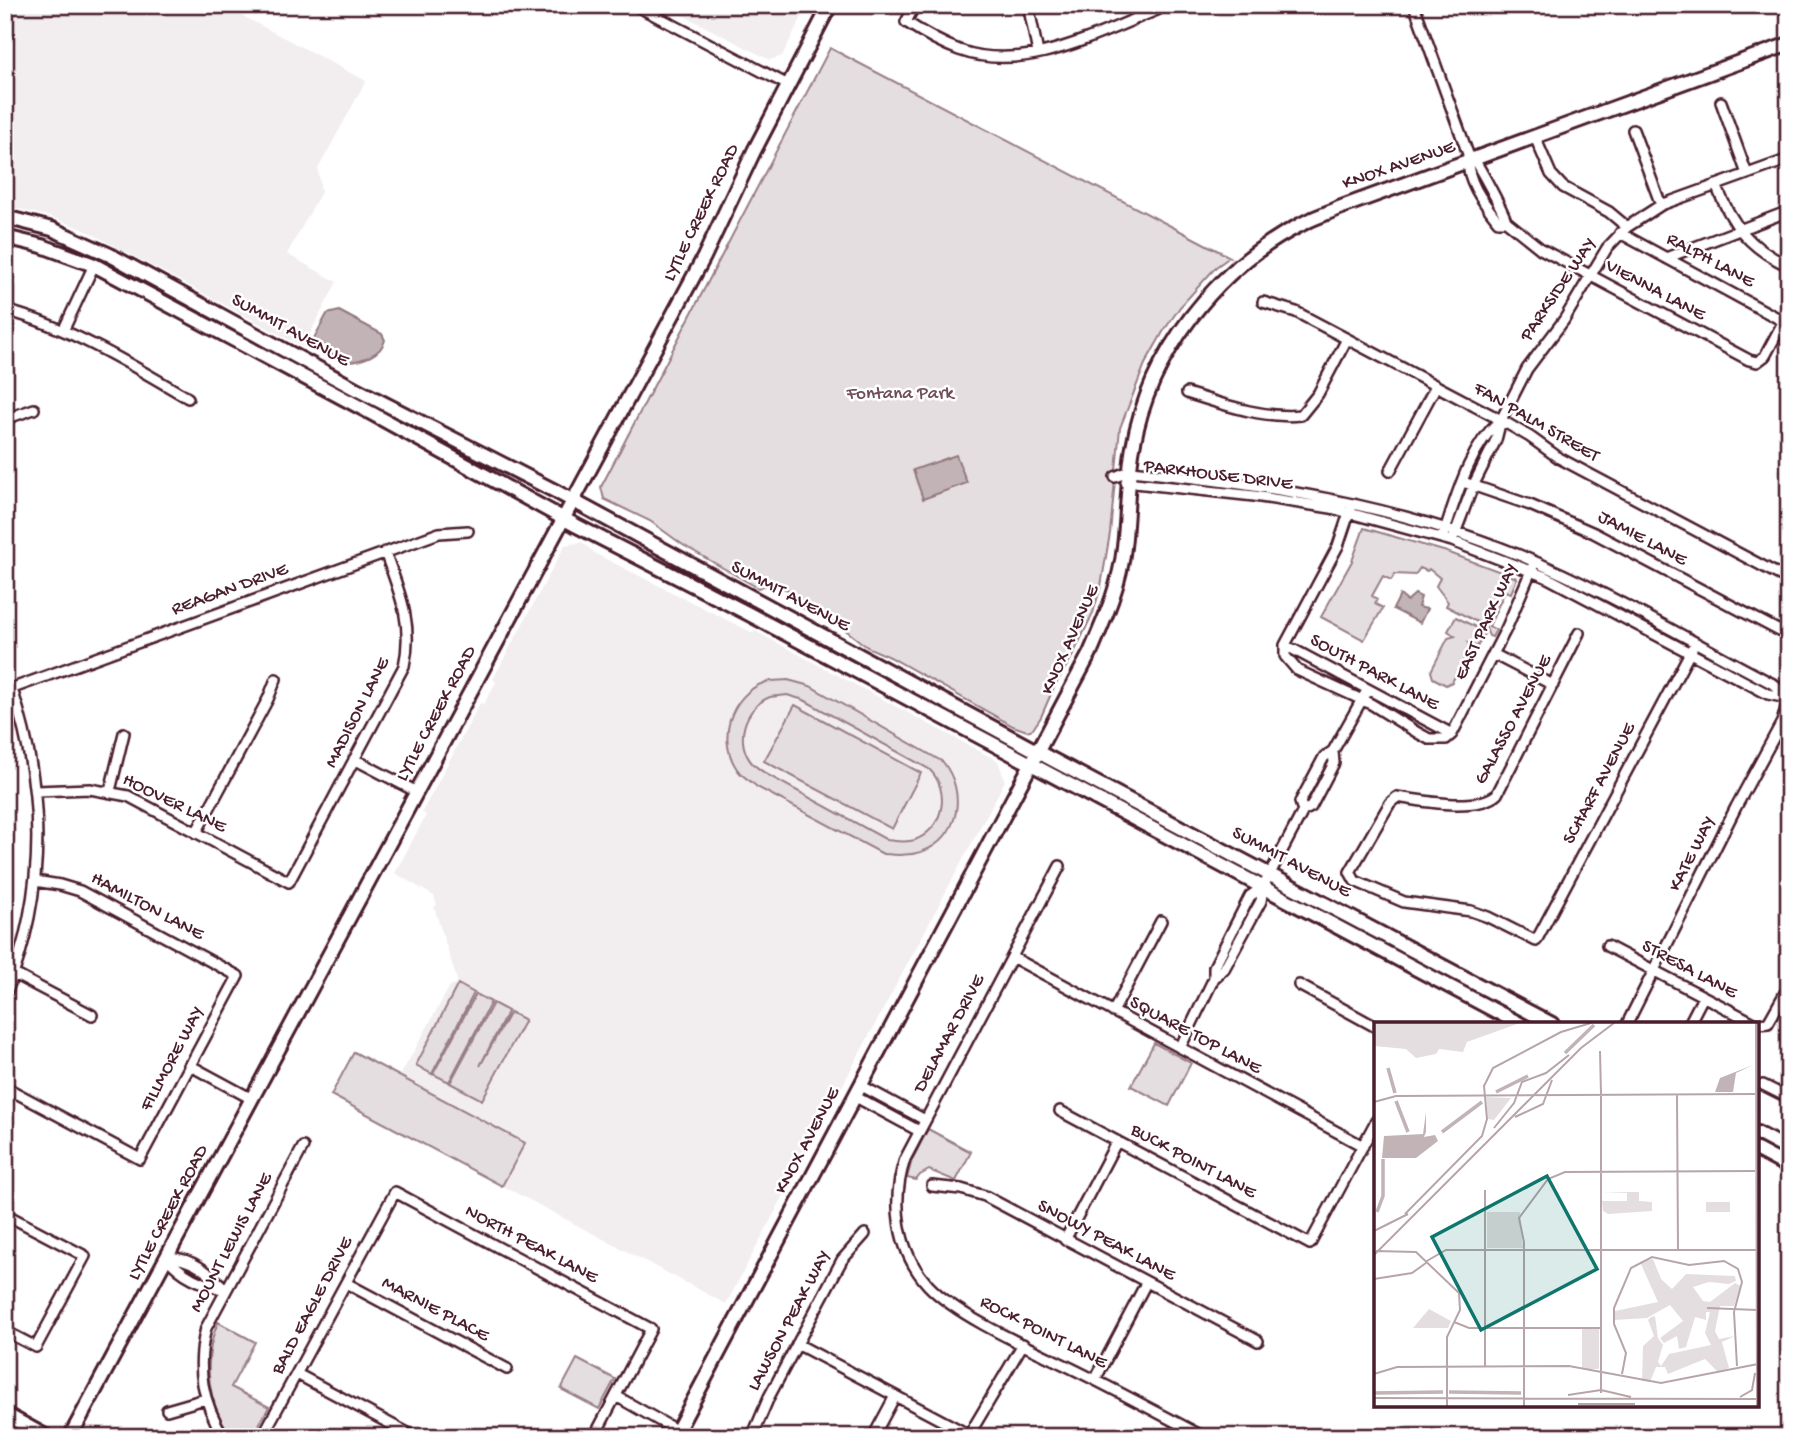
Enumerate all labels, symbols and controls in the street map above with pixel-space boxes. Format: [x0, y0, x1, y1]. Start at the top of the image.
street label: KNOX AVENUE [1340, 136, 1459, 196]
street label: LYTLE CREEK ROAD [659, 140, 746, 286]
street label: RALPH LANE [1662, 228, 1759, 294]
street label: PARKSIDE WAY [1515, 234, 1602, 347]
street label: VIENNA LANE [1600, 255, 1710, 327]
street label: SUMMIT AVENUE [227, 289, 354, 373]
street label: FAN PALM STREET [1468, 377, 1603, 469]
park label: Fontana Park [845, 383, 955, 406]
street label: PARKHOUSE DRIVE [1141, 455, 1295, 497]
street label: JAMIE LANE [1593, 506, 1692, 573]
street label: SUMMIT AVENUE [727, 556, 854, 639]
street label: REAGAN DRIVE [169, 558, 293, 622]
street label: EAST PARK WAY [1450, 560, 1524, 684]
street label: KNOX AVENUE [1037, 581, 1106, 698]
street label: SOUTH PARK LANE [1306, 629, 1444, 717]
street label: LYTLE CREEK ROAD [392, 642, 483, 786]
street label: GALASSO AVENUE [1470, 650, 1558, 789]
street label: MADISON LANE [320, 653, 396, 772]
street label: SCHARF AVENUE [1558, 718, 1642, 849]
street label: HOOVER LANE [118, 769, 231, 840]
street label: KATE WAY [1664, 812, 1722, 896]
street label: SUMMIT AVENUE [1228, 822, 1355, 905]
street label: HAMILTON LANE [86, 868, 209, 947]
street label: STRESA LANE [1637, 935, 1742, 1005]
street label: DELAMAR DRIVE [908, 970, 991, 1099]
street label: SQUARE TOP LANE [1125, 992, 1266, 1081]
street label: FILLMORE WAY [135, 1003, 210, 1116]
inset map [1374, 1022, 1759, 1407]
street label: KNOX AVENUE [770, 1083, 846, 1198]
street label: BUCK POINT LANE [1125, 1119, 1261, 1205]
street label: LYTLE CREEK ROAD [124, 1141, 215, 1285]
street label: MOUNT LEWIS LANE [185, 1168, 279, 1317]
street label: SNOWY PEAK LANE [1033, 1195, 1180, 1288]
street label: NORTH PEAK LANE [461, 1200, 602, 1290]
street label: BALD EAGLE DRIVE [267, 1232, 359, 1380]
street label: LAWSON PEAK WAY [743, 1247, 837, 1395]
street label: MARNIE PLACE [377, 1272, 494, 1348]
street label: ROCK POINT LANE [976, 1291, 1112, 1375]

